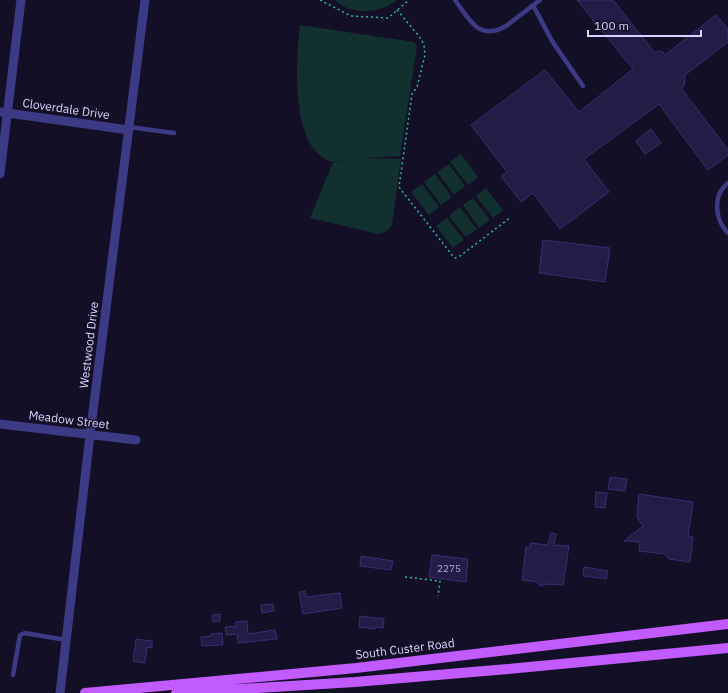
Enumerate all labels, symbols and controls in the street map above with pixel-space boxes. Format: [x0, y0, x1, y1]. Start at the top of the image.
scale bar [588, 12, 701, 38]
text: 100 m [594, 18, 629, 33]
street label: Cloverdale Drive [21, 95, 111, 122]
street label: Westwood Drive [76, 300, 101, 389]
street label: Meadow Street [28, 407, 110, 432]
house number: 2275 [437, 562, 461, 575]
street label: South Custer Road [354, 635, 455, 662]

